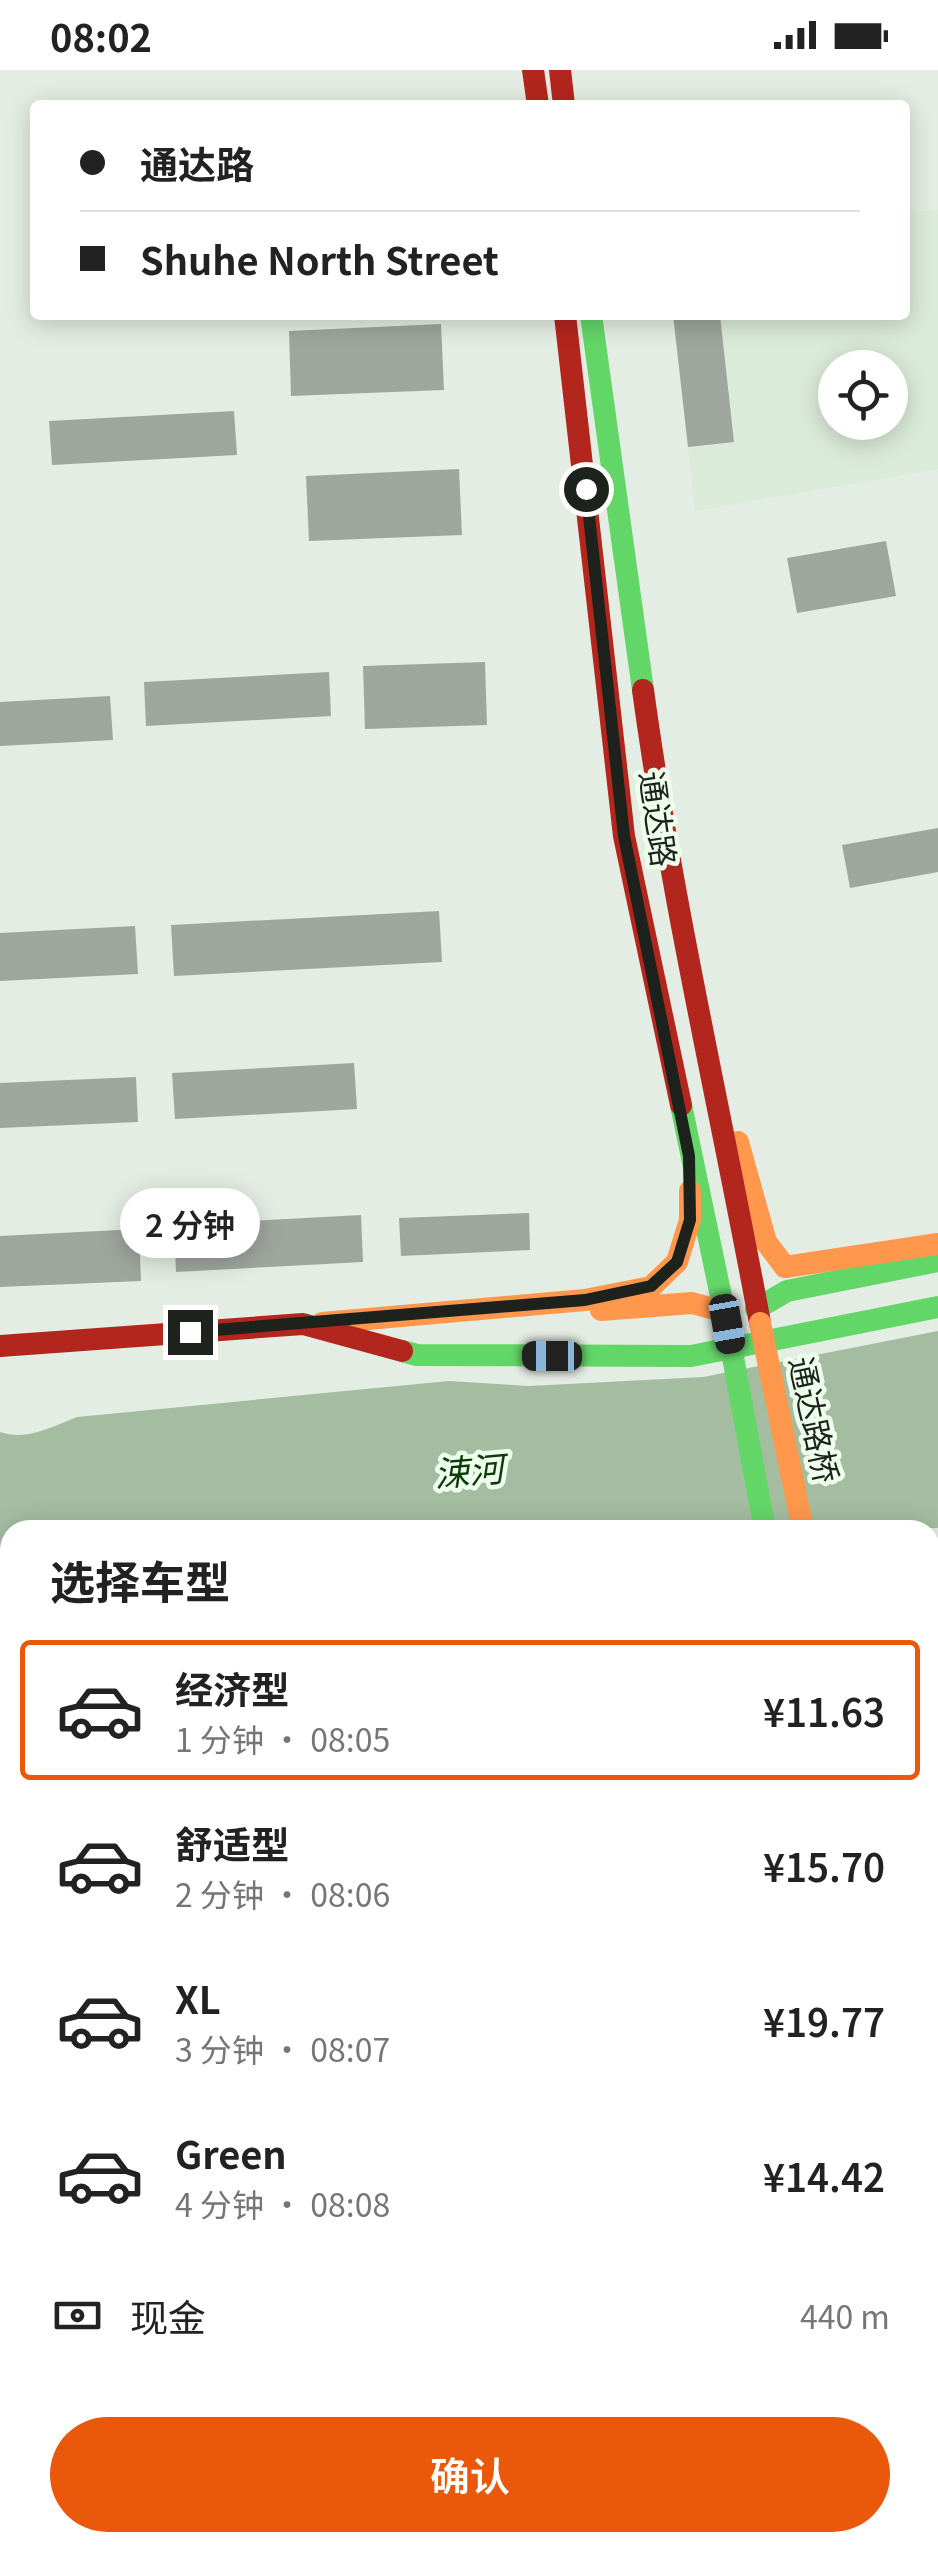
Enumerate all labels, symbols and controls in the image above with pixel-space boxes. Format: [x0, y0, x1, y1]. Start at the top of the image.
text: 08:02 [50, 8, 152, 63]
text: 通达路 [140, 135, 254, 190]
text: Shuhe North Street [140, 231, 499, 286]
map controls [818, 350, 908, 440]
button: locate [818, 350, 908, 440]
route start [564, 467, 609, 512]
street label: 通达路 [631, 768, 689, 869]
callout: 2 分钟 [120, 1187, 260, 1257]
text: 2 分钟 [145, 1200, 235, 1246]
car [707, 1292, 747, 1356]
route end [168, 1310, 213, 1355]
car [522, 1341, 582, 1371]
street label: 通达路桥 [780, 1352, 852, 1487]
water label: 涑河 [432, 1440, 512, 1497]
text: 选择车型 [50, 1547, 230, 1612]
text: 经济型 [175, 1660, 289, 1715]
icon: car [55, 1665, 145, 1755]
text: ¥11.63 [763, 1683, 885, 1738]
text: 1 分钟 · 08:05 [175, 1715, 390, 1761]
text: 舒适型 [175, 1815, 289, 1870]
icon: car [55, 1820, 145, 1910]
text: ¥15.70 [763, 1838, 885, 1893]
text: 2 分钟 · 08:06 [175, 1870, 390, 1916]
text: XL [175, 1970, 221, 2025]
icon: car [55, 1975, 145, 2065]
text: ¥19.77 [763, 1993, 885, 2048]
text: 3 分钟 · 08:07 [175, 2025, 390, 2071]
text: Green [175, 2125, 287, 2180]
icon: car [55, 2130, 145, 2220]
text: ¥14.42 [763, 2148, 885, 2203]
text: 4 分钟 · 08:08 [175, 2180, 390, 2226]
icon: cash [50, 2288, 105, 2343]
text: 现金 [130, 2288, 206, 2343]
text: 440 m [800, 2292, 890, 2338]
button: 确认 [50, 2417, 890, 2532]

